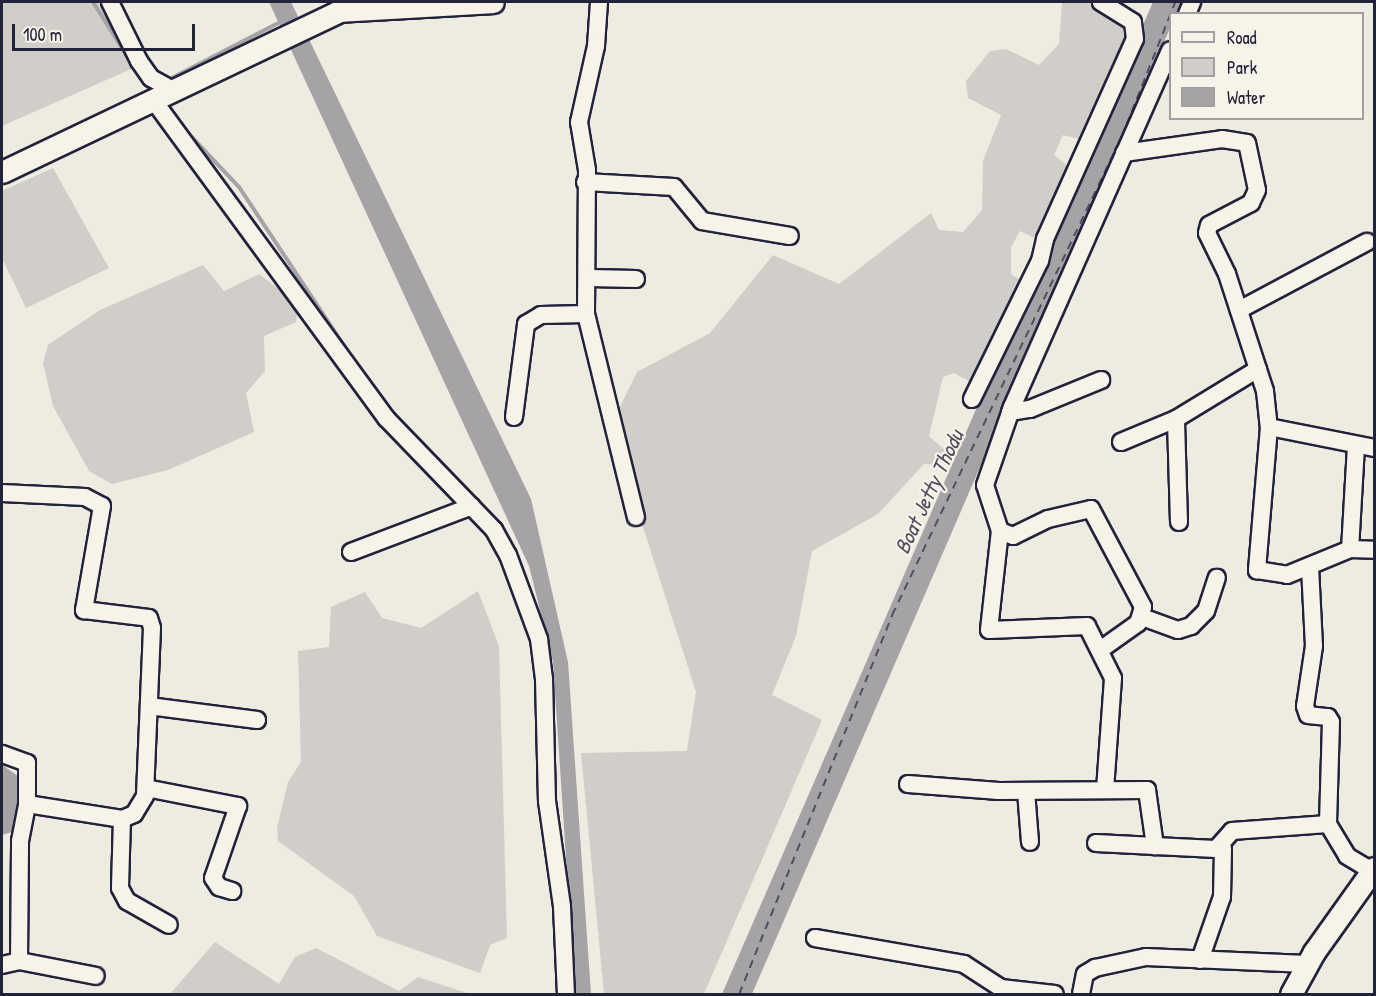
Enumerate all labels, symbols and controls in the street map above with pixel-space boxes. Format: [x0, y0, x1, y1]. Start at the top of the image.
scale bar [15, 12, 198, 50]
legend [1169, 12, 1364, 120]
text: 100 m [23, 22, 62, 47]
text: Road [1227, 25, 1257, 50]
text: Park [1227, 55, 1257, 80]
text: Water [1227, 85, 1265, 110]
water label: Boat Jetty Thodu [889, 426, 969, 558]

